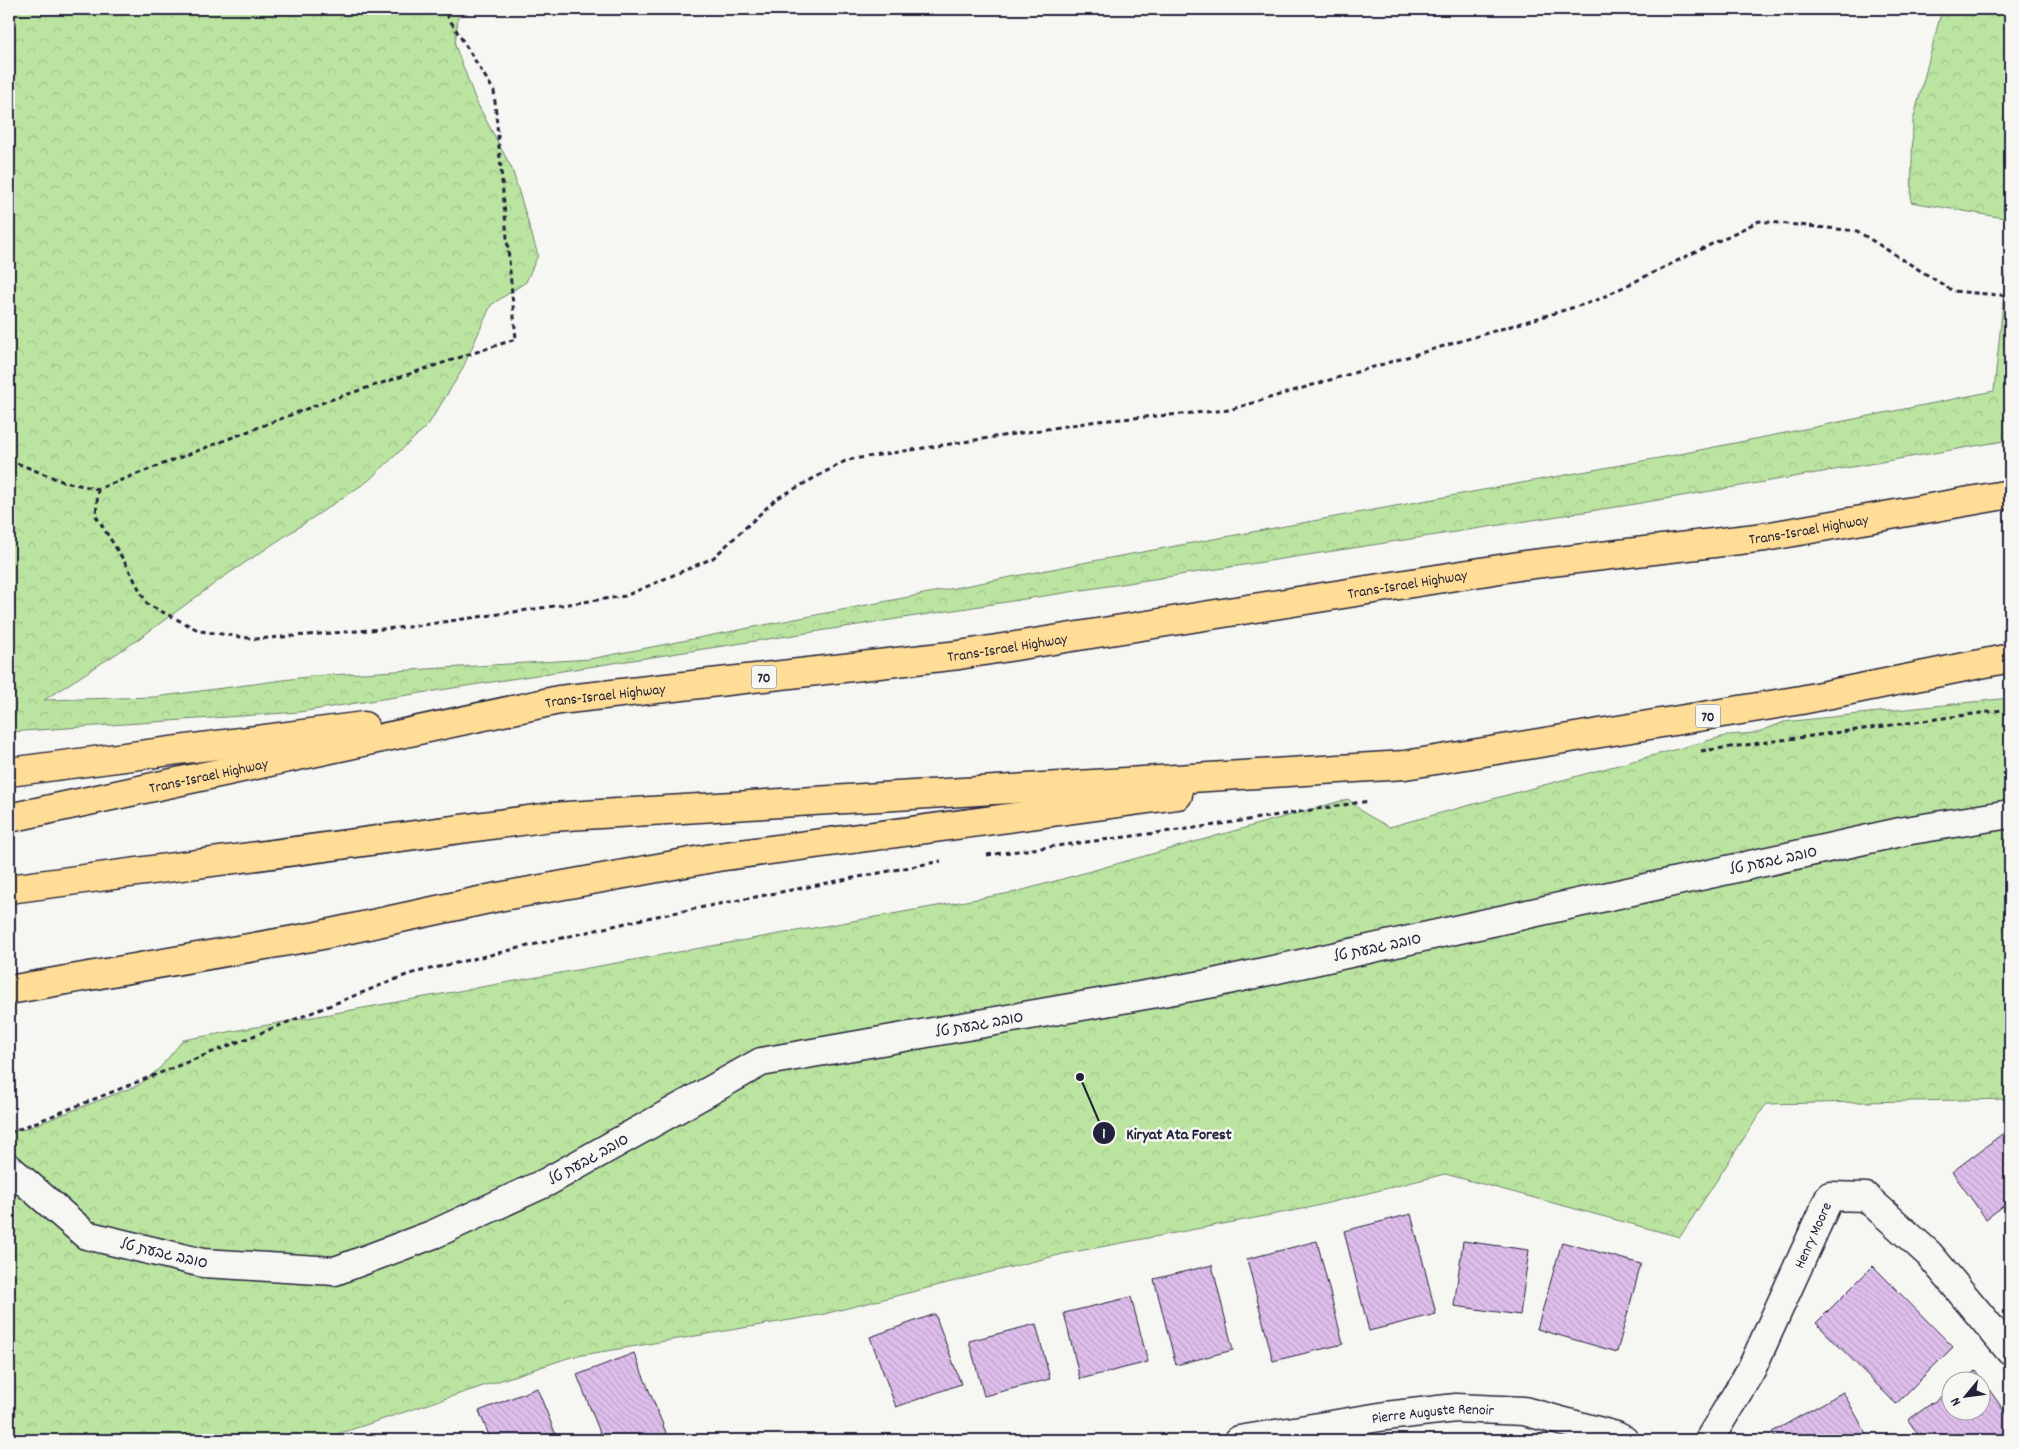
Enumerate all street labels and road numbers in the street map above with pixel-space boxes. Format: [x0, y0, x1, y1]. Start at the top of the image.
street label: Trans-Israel Highway [1748, 510, 1871, 552]
street label: Trans-Israel Highway [1346, 565, 1470, 606]
street label: Trans-Israel Highway [947, 629, 1070, 669]
road number: 70 [752, 666, 776, 689]
street label: Trans-Israel Highway [543, 679, 668, 716]
road number: 70 [1696, 704, 1720, 728]
street label: Trans-Israel Highway [147, 754, 271, 801]
street label: סובב גבעת טל [1727, 842, 1819, 882]
street label: סובב גבעת טל [1331, 929, 1423, 969]
street label: סובב גבעת טל [933, 1007, 1025, 1045]
street label: סובב גבעת טל [545, 1129, 633, 1192]
street label: Henry Moore [1790, 1199, 1839, 1272]
street label: סובב גבעת טל [118, 1234, 210, 1276]
street label: Pierre Auguste Renoir [1370, 1399, 1495, 1431]

